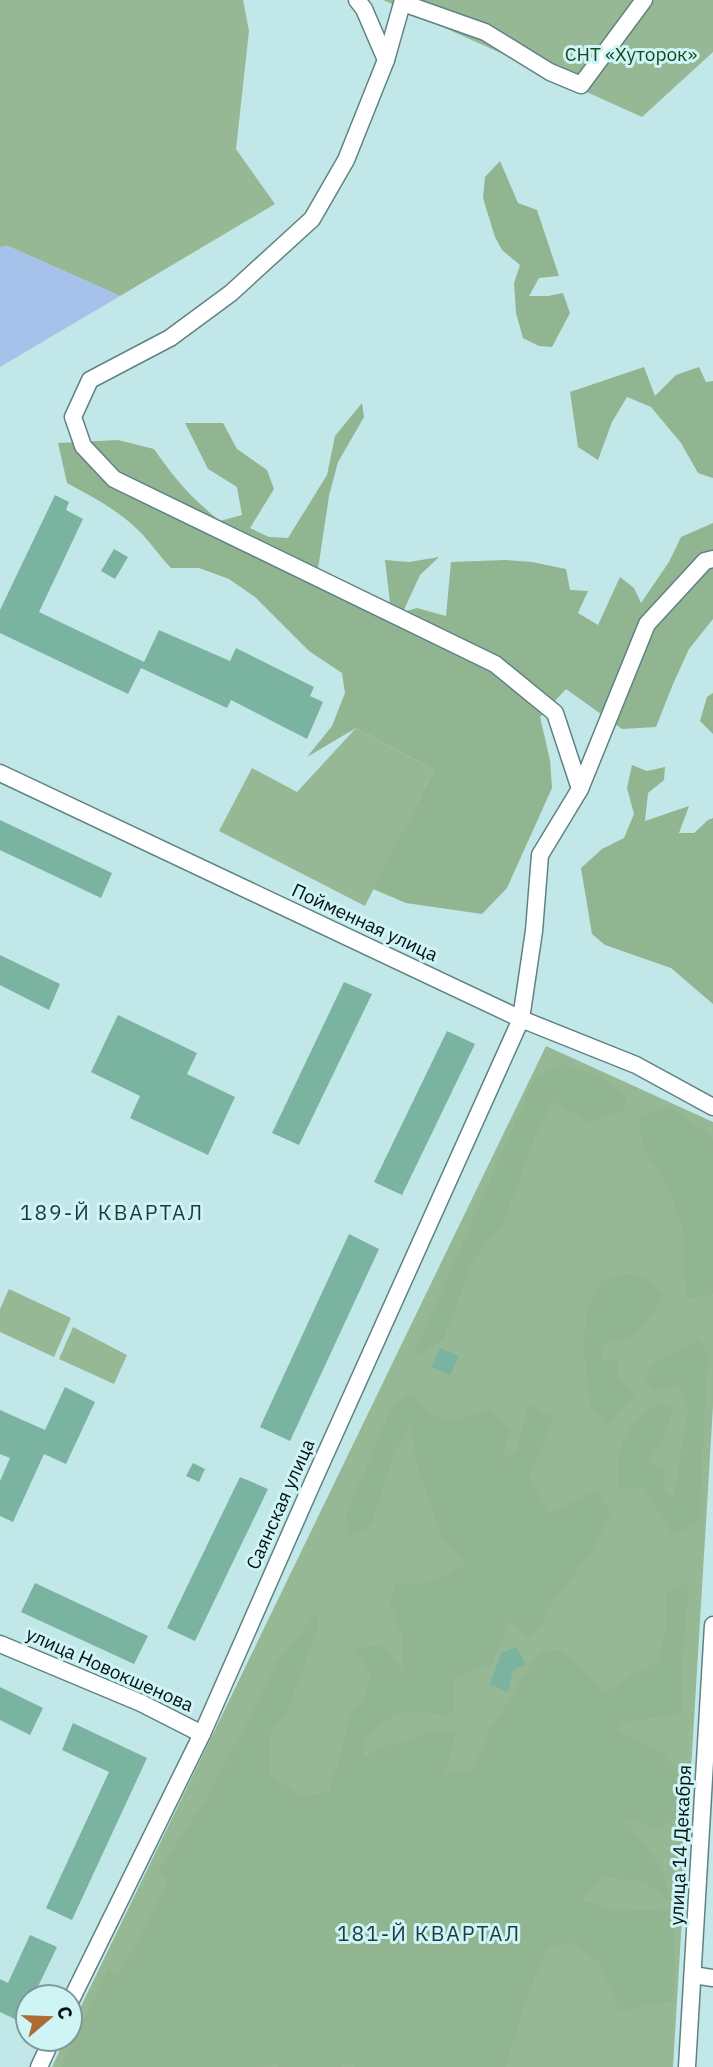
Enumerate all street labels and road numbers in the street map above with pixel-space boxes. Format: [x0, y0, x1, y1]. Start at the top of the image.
street label: Пойменная улица [288, 878, 442, 966]
street label: Саянская улица [240, 1435, 320, 1573]
street label: улица Новокшенова [22, 1621, 198, 1717]
street label: улица 14 Декабря [664, 1764, 696, 1926]

